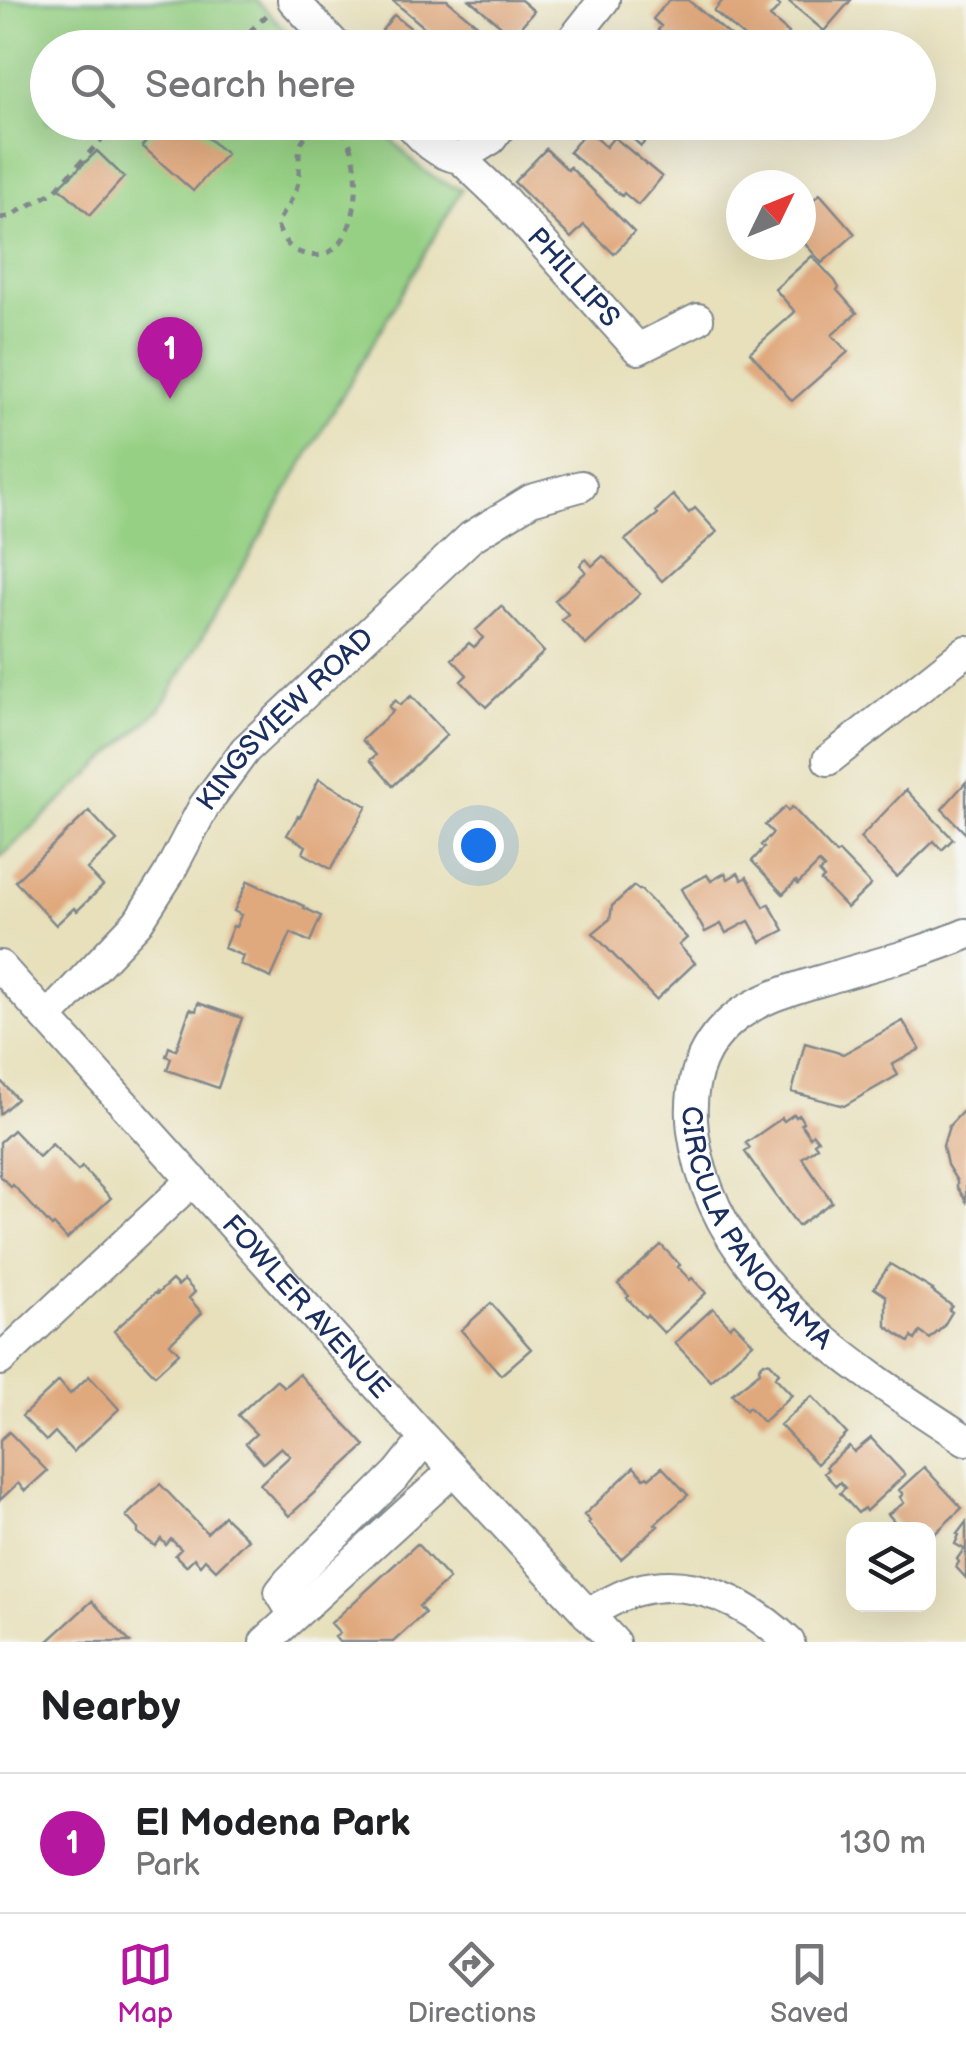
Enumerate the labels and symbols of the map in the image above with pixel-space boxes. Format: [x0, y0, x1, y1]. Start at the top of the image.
north arrow [726, 170, 816, 260]
street label: PHILLIPS [521, 221, 627, 334]
pin: 1 [138, 316, 202, 399]
street label: KINGSVIEW ROAD [190, 621, 380, 817]
your location [453, 820, 504, 871]
street label: CIRCULA PANORAMA [675, 1106, 840, 1357]
street label: FOWLER AVENUE [215, 1208, 397, 1405]

